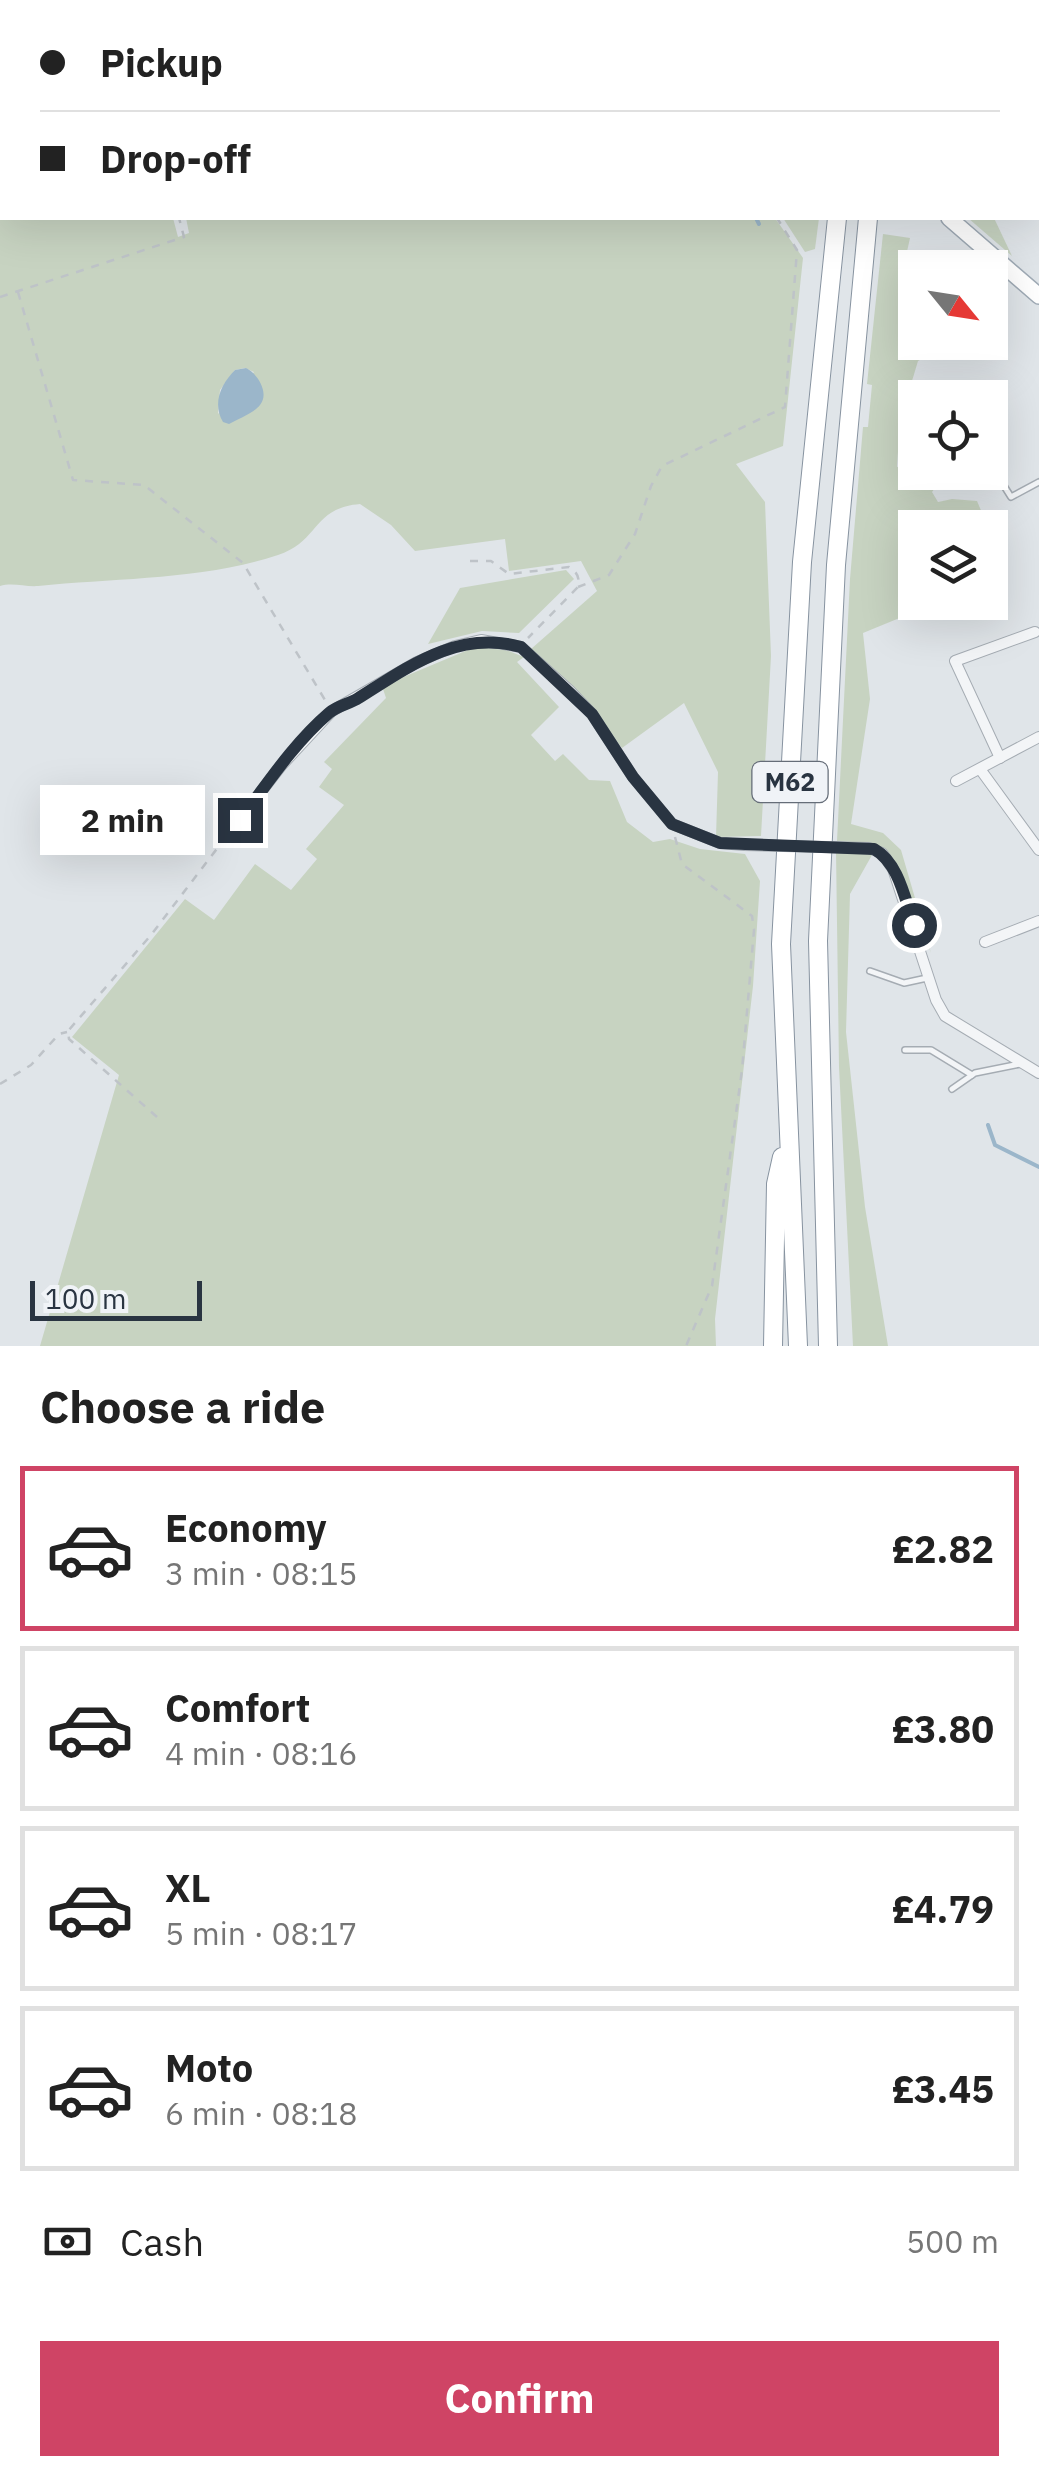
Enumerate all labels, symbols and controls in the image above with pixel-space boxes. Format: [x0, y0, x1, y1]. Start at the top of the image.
text: Pickup [100, 38, 223, 87]
text: Drop-off [100, 134, 251, 183]
north arrow [898, 250, 1008, 360]
map controls [898, 250, 1008, 620]
button: locate [898, 380, 1008, 490]
button: layers [898, 510, 1008, 620]
road number: M62 [752, 762, 828, 802]
callout: 2 min [40, 785, 205, 855]
route end [218, 798, 263, 843]
text: 2 min [81, 799, 164, 841]
route start [892, 903, 937, 948]
scale bar [30, 1276, 202, 1320]
text: 100 m [45, 1280, 126, 1317]
text: Choose a ride [40, 1377, 325, 1435]
text: Economy [165, 1503, 327, 1552]
icon: car [45, 1504, 135, 1594]
text: £2.82 [892, 1524, 994, 1573]
text: 3 min · 08:15 [165, 1552, 358, 1594]
text: Comfort [165, 1683, 310, 1732]
icon: car [45, 1684, 135, 1774]
text: £3.80 [892, 1704, 994, 1753]
text: 4 min · 08:16 [165, 1732, 358, 1774]
text: XL [165, 1863, 211, 1912]
icon: car [45, 1864, 135, 1954]
text: £4.79 [892, 1884, 994, 1933]
text: 5 min · 08:17 [165, 1912, 358, 1954]
text: Moto [165, 2043, 253, 2092]
icon: car [45, 2044, 135, 2134]
text: £3.45 [892, 2064, 994, 2113]
text: 6 min · 08:18 [165, 2092, 358, 2134]
icon: cash [40, 2214, 95, 2269]
text: Cash [120, 2217, 204, 2266]
text: 500 m [906, 2220, 999, 2262]
button: Confirm [40, 2341, 999, 2456]

